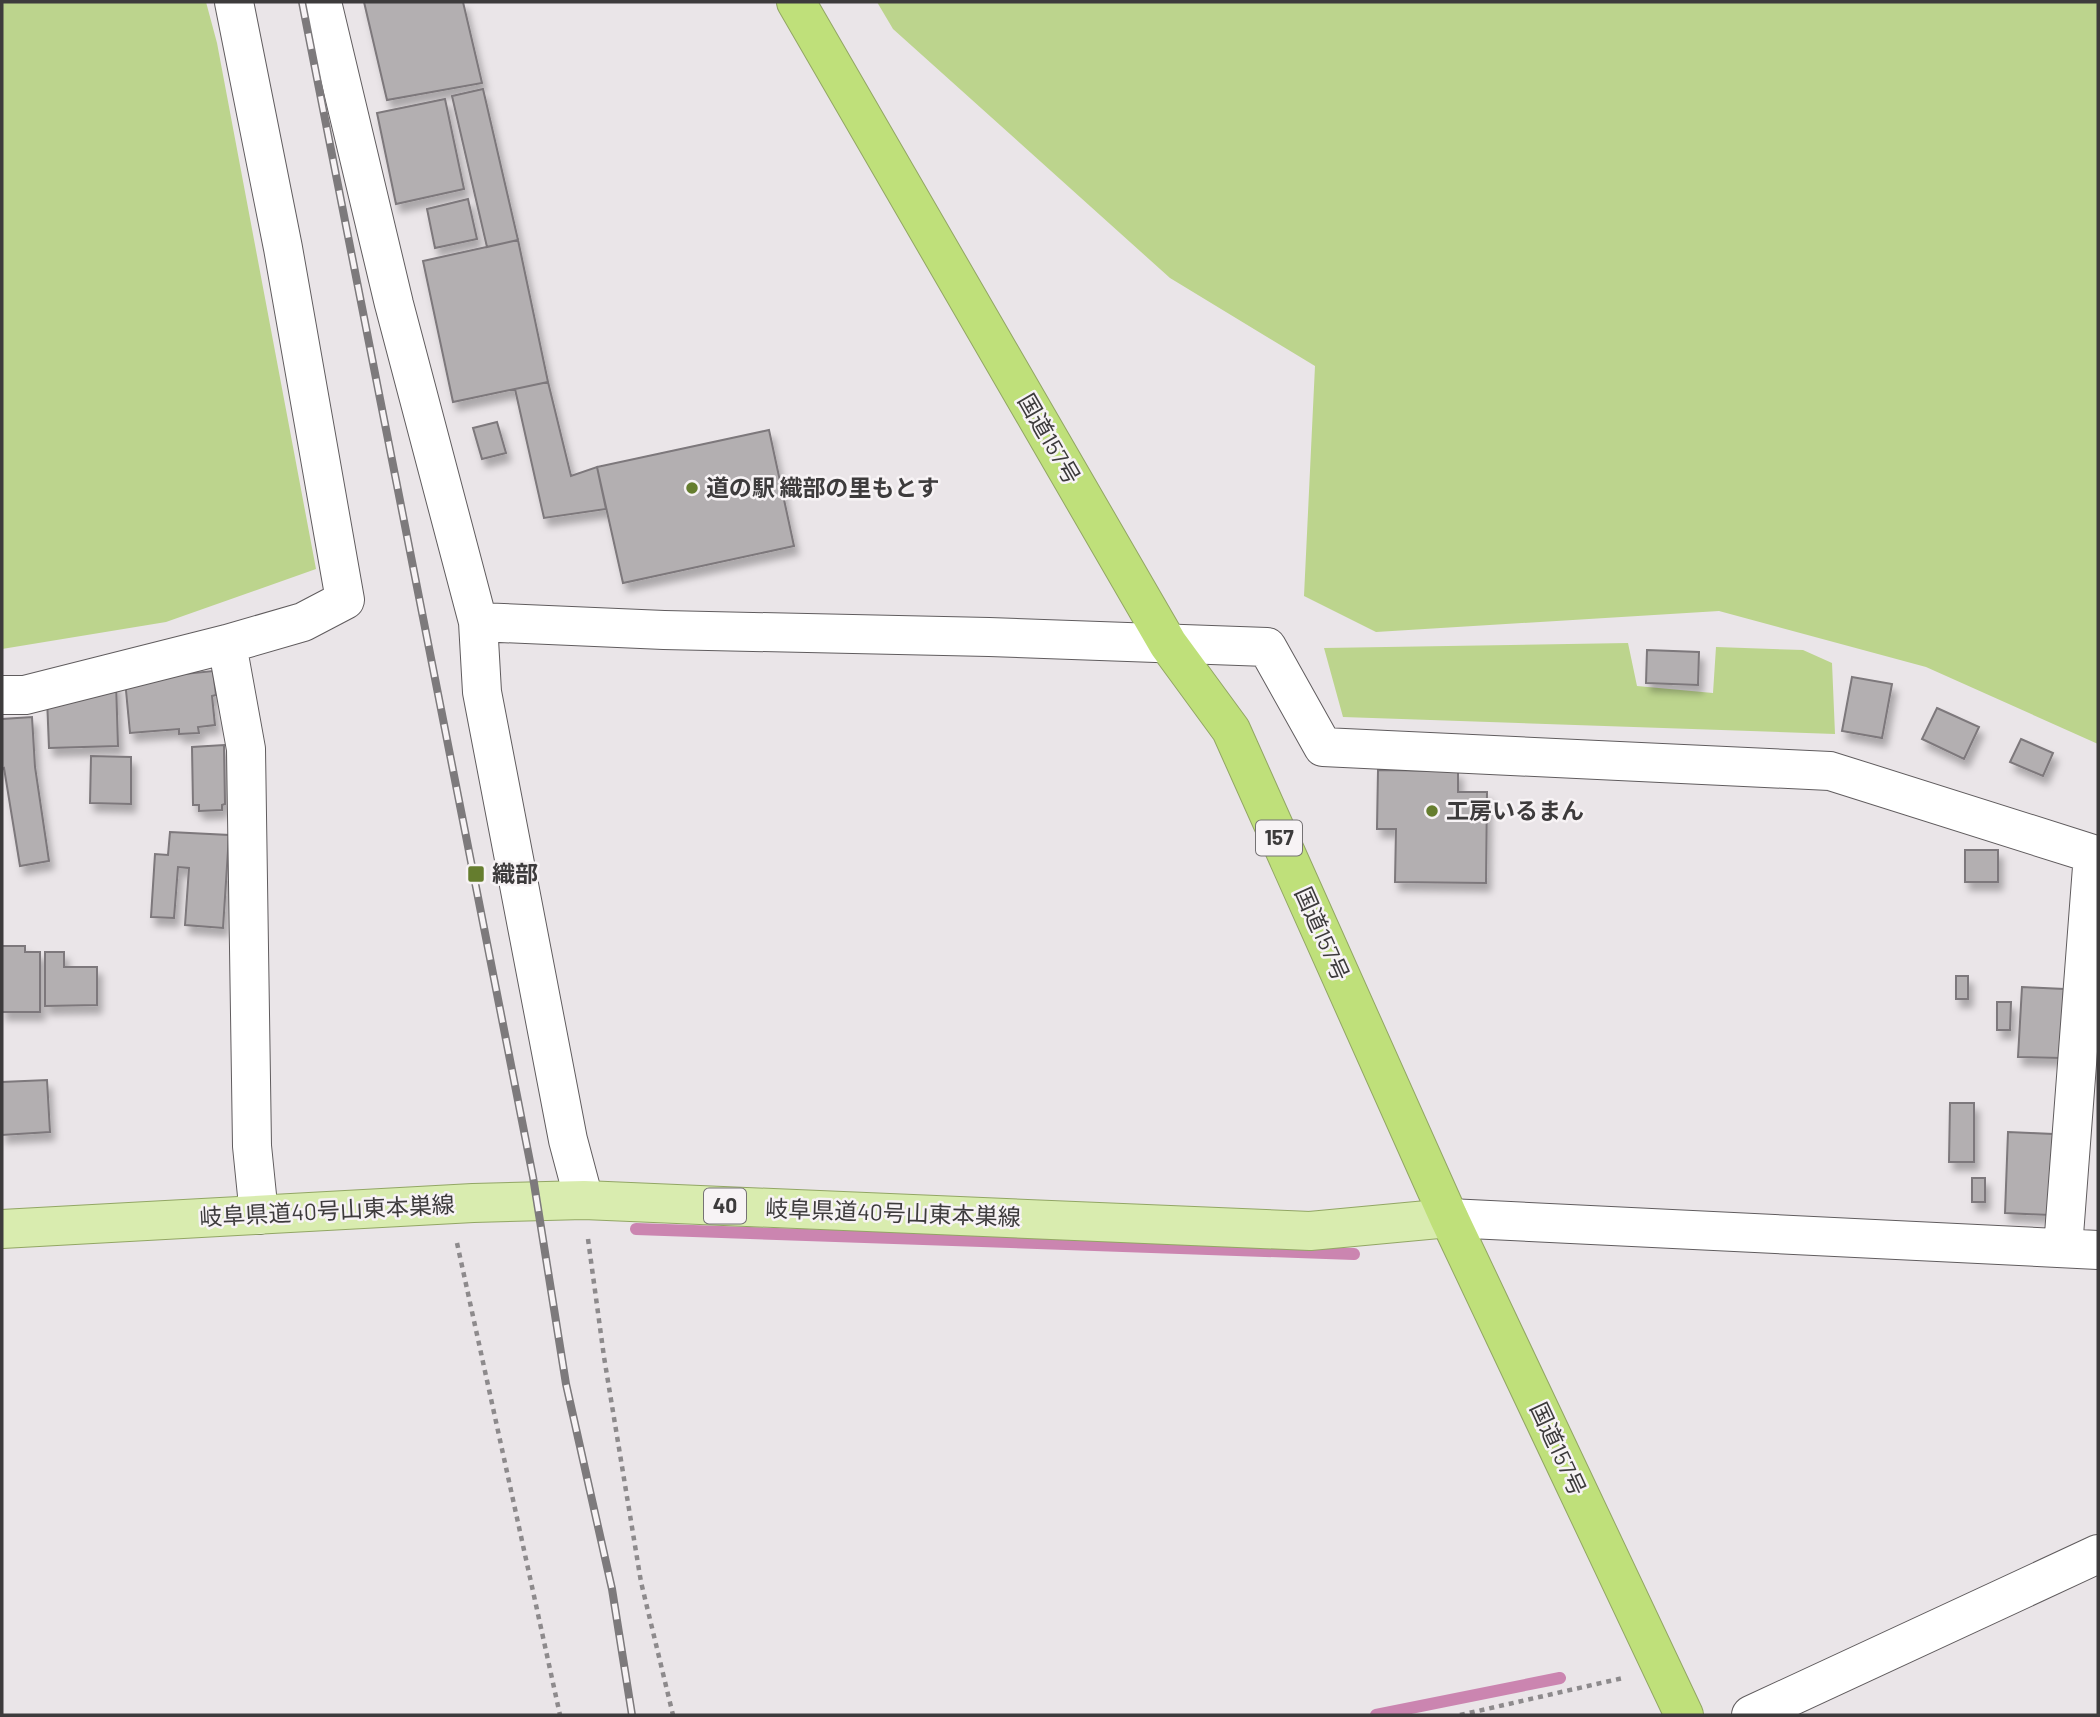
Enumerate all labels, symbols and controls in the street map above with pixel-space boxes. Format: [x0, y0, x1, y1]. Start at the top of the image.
street label: 国道157号 [1013, 388, 1087, 489]
place label: 道の駅 織部の里もとす [706, 473, 939, 501]
marker: 道の駅 織部の里もとす [684, 480, 700, 496]
place label: 工房いるまん [1446, 796, 1584, 824]
marker: 工房いるまん [1424, 803, 1440, 819]
road number: 157 [1256, 820, 1302, 856]
place label: 織部 [492, 859, 538, 887]
marker: 織部 [466, 864, 486, 884]
street label: 国道157号 [1290, 882, 1356, 985]
road number: 40 [704, 1188, 746, 1224]
street label: 岐阜県道40号山東本巣線 [199, 1189, 455, 1231]
street label: 岐阜県道40号山東本巣線 [765, 1194, 1021, 1230]
street label: 国道157号 [1525, 1397, 1593, 1500]

